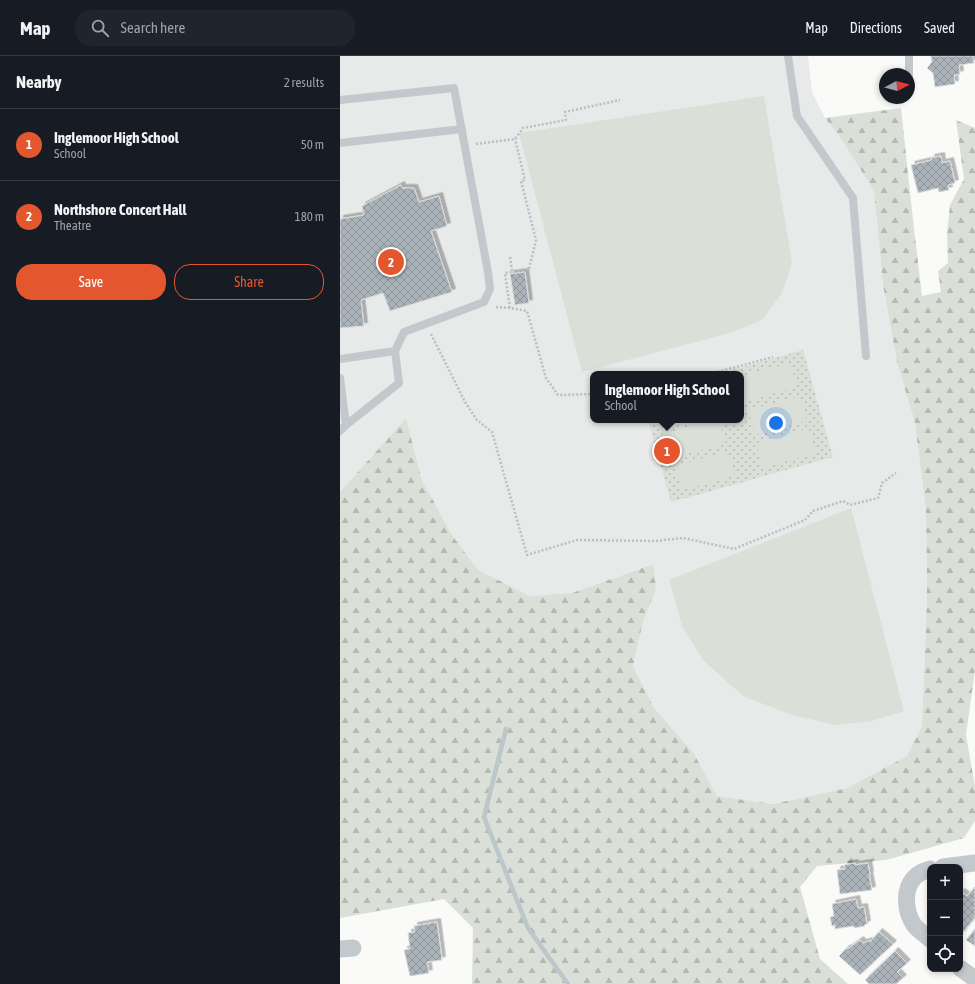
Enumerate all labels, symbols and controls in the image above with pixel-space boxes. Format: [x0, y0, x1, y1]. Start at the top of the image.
search box [75, 10, 355, 46]
text: Map [20, 17, 51, 39]
icon: search [89, 17, 111, 39]
text: Search here [121, 19, 185, 36]
text: Map [805, 20, 828, 36]
text: Directions [850, 20, 902, 36]
text: Saved [924, 20, 955, 36]
north arrow [879, 68, 915, 104]
text: Nearby [16, 72, 62, 92]
text: 2 results [284, 75, 324, 90]
text: Inglemoor High School [54, 129, 179, 146]
text: 1 [26, 137, 32, 152]
text: 50 m [301, 137, 324, 152]
text: School [54, 146, 86, 161]
text: Northshore Concert Hall [54, 201, 186, 218]
text: 2 [26, 209, 32, 224]
text: 180 m [295, 209, 324, 224]
text: Theatre [54, 218, 91, 233]
pin: 2 [378, 247, 404, 277]
button: Save [16, 264, 166, 300]
button: Share [174, 264, 324, 300]
popup [590, 371, 744, 423]
text: Inglemoor High School [605, 381, 729, 398]
text: School [605, 398, 637, 413]
your location [766, 413, 786, 433]
pin: 1 [654, 436, 680, 466]
map controls [927, 864, 963, 972]
button: + [927, 864, 963, 900]
button: − [927, 900, 963, 936]
button: locate [927, 936, 963, 972]

